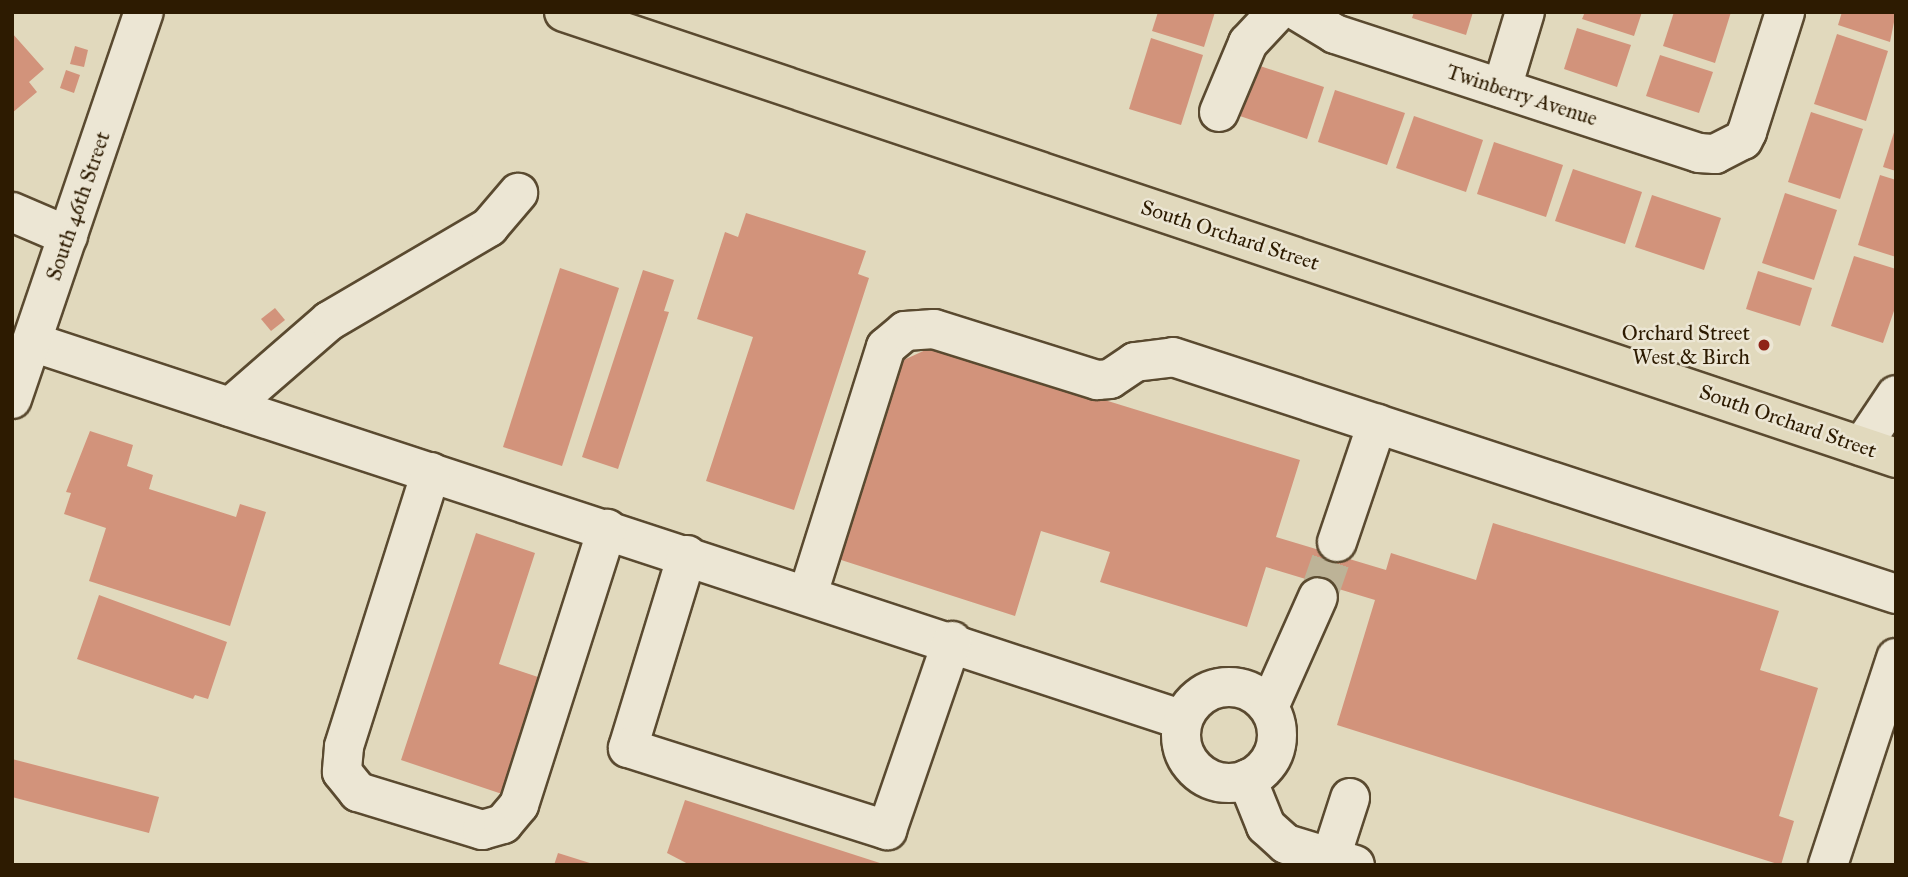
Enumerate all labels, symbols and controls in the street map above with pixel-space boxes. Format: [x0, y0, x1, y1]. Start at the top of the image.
street label: Twinberry Avenue [1443, 59, 1601, 131]
street label: South 46th Street [41, 128, 115, 284]
street label: South Orchard Street [1138, 194, 1322, 276]
place label: Orchard Street West & Birch [1622, 320, 1750, 370]
marker: Orchard Street West & Birch [1756, 337, 1772, 353]
street label: South Orchard Street [1696, 379, 1880, 463]

